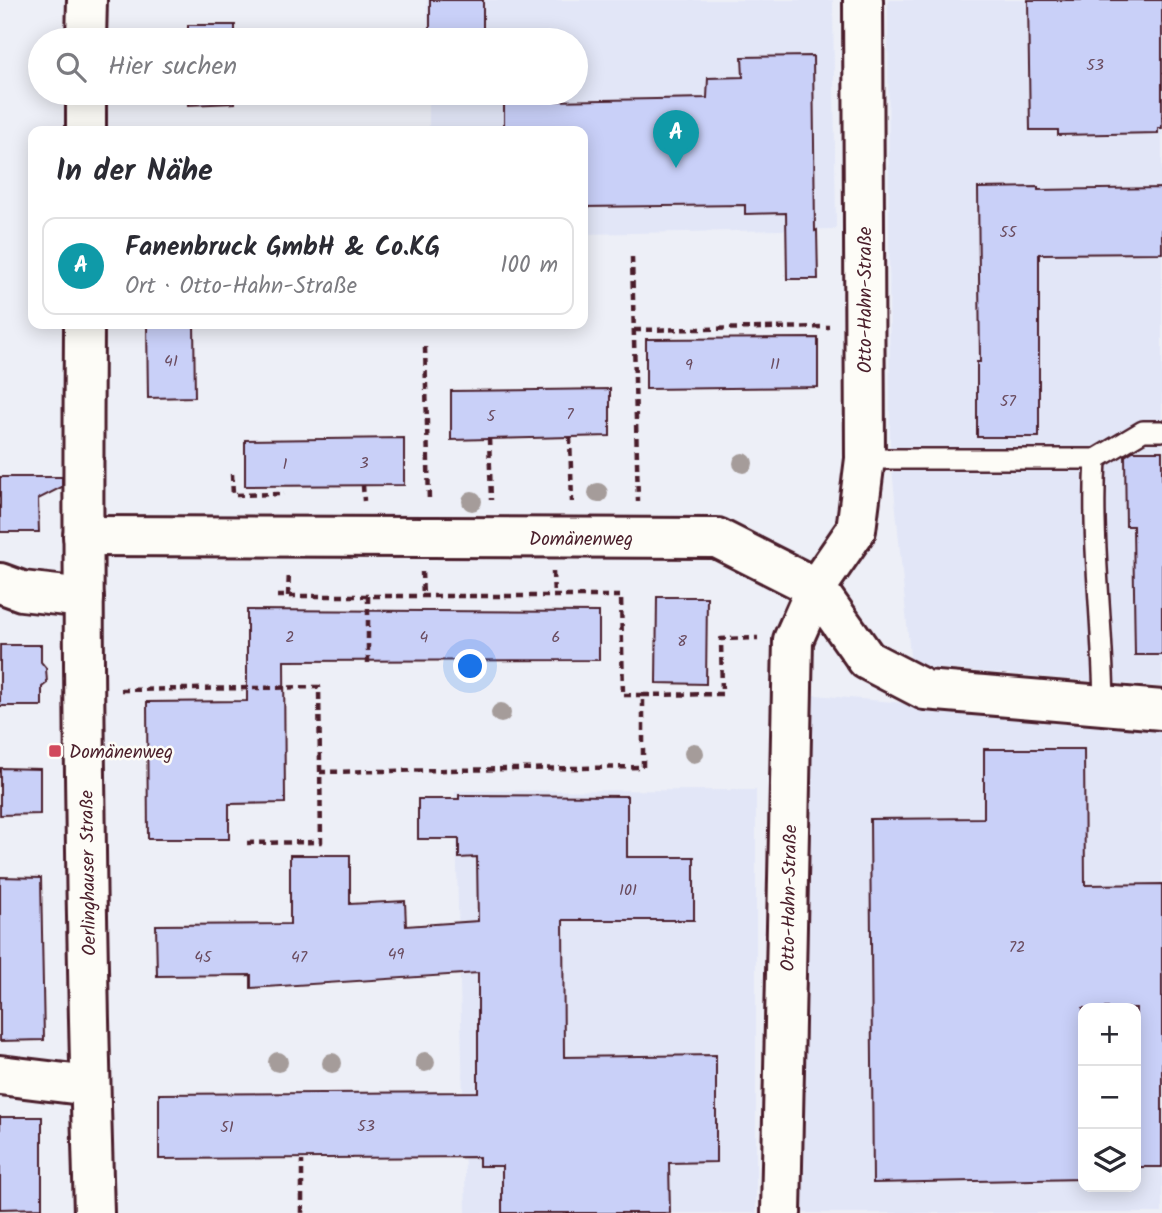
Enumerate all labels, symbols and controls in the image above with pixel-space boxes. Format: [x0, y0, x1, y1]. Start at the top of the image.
search box [28, 28, 588, 105]
text: Hier suchen [108, 46, 237, 88]
icon: search [52, 48, 90, 86]
house number: 53 [1086, 53, 1104, 78]
pin: A [653, 110, 699, 168]
text: In der Nähe [56, 148, 213, 196]
house number: 55 [999, 220, 1018, 245]
street label: Otto-Hahn-Straße [851, 226, 881, 373]
text: Fanenbruck GmbH & Co.KG [125, 227, 440, 269]
text: A [74, 248, 88, 284]
text: 100 m [500, 248, 558, 284]
text: Ort · Otto-Hahn-Straße [125, 269, 357, 305]
house number: 41 [164, 349, 178, 374]
house number: 11 [770, 352, 780, 377]
house number: 9 [685, 353, 693, 378]
house number: 57 [1000, 389, 1017, 414]
house number: 7 [566, 402, 574, 427]
house number: 5 [487, 404, 497, 429]
house number: 3 [359, 451, 369, 476]
house number: 1 [282, 452, 288, 477]
street label: Domänenweg [529, 525, 633, 555]
house number: 2 [285, 625, 295, 650]
house number: 4 [420, 625, 429, 650]
house number: 6 [552, 625, 560, 650]
house number: 8 [677, 629, 687, 654]
your location [453, 649, 487, 683]
place label: Domänenweg [69, 738, 173, 768]
marker: Domänenweg [47, 743, 63, 759]
street label: Oerlinghauser Straße [73, 789, 105, 956]
street label: Otto-Hahn-Straße [774, 824, 806, 972]
house number: 101 [619, 878, 637, 903]
house number: 72 [1009, 935, 1025, 960]
house number: 49 [388, 942, 405, 967]
house number: 45 [194, 945, 213, 970]
house number: 47 [291, 945, 308, 970]
map controls [1078, 1003, 1141, 1192]
button: + [1078, 1003, 1141, 1066]
button: − [1078, 1066, 1141, 1129]
house number: 53 [357, 1114, 375, 1139]
house number: 51 [220, 1115, 234, 1140]
button: layers [1078, 1129, 1141, 1192]

